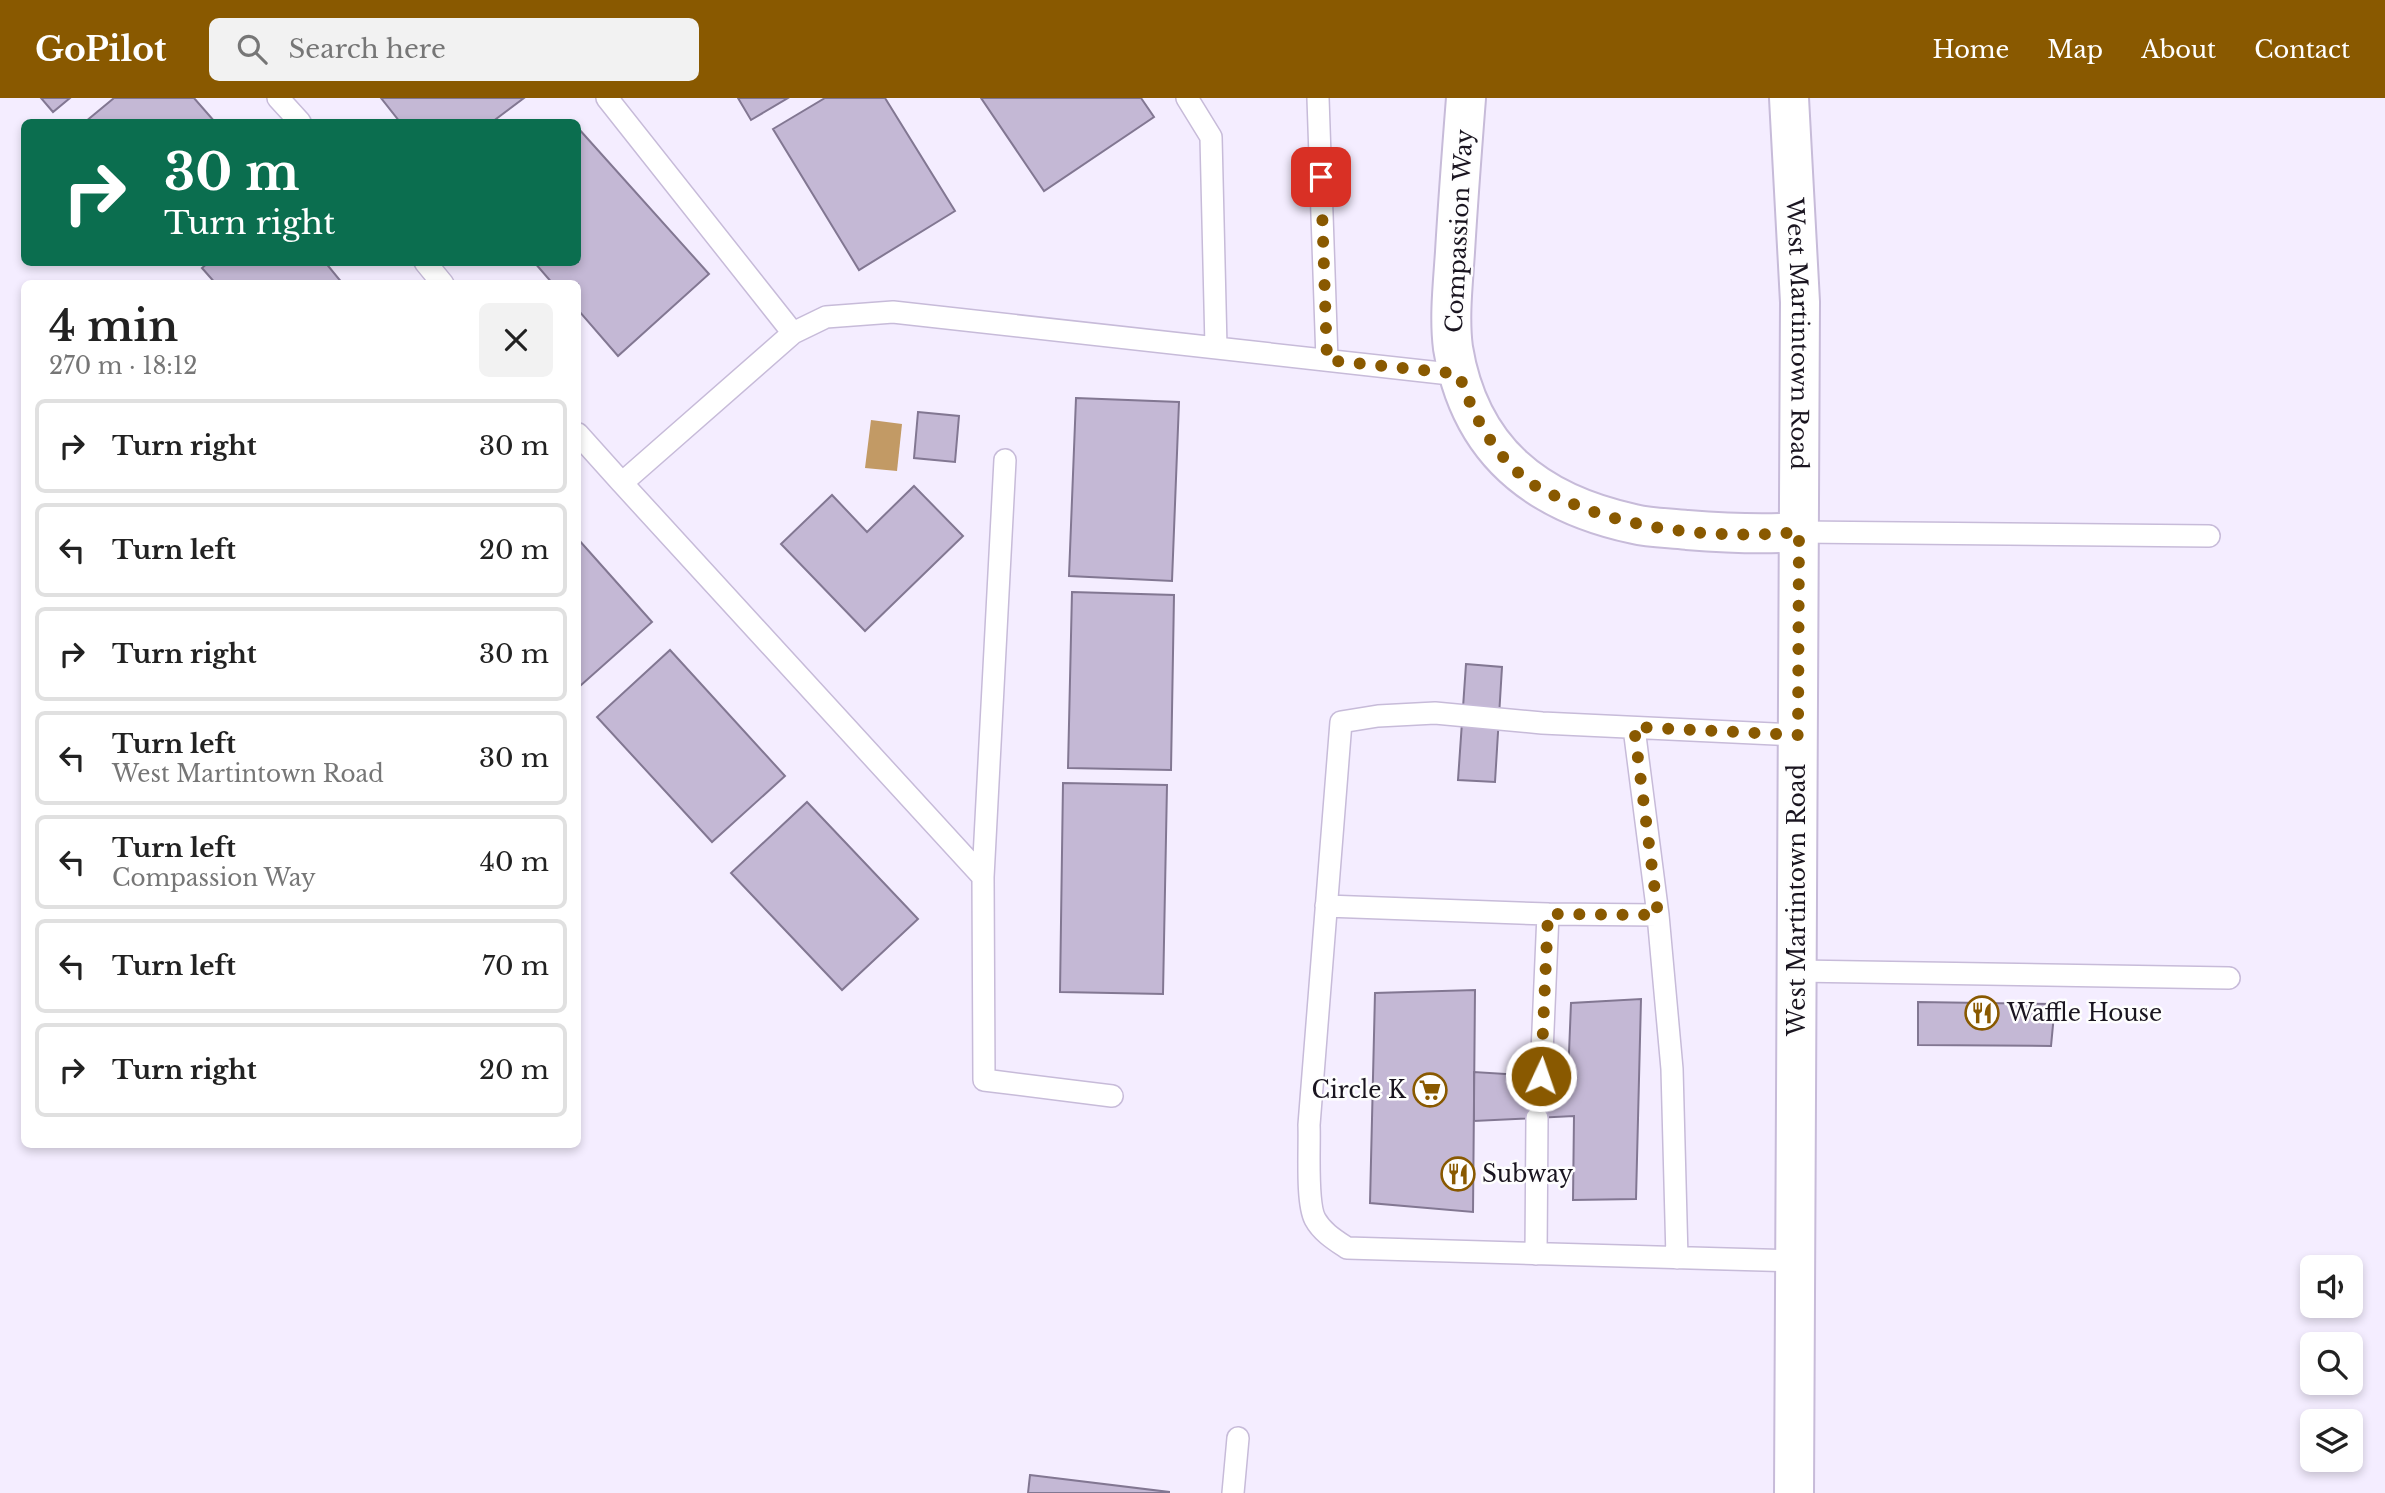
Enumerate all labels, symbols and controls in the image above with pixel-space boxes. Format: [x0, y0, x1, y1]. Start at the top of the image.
search box [209, 18, 699, 81]
text: GoPilot [35, 29, 167, 70]
icon: search [233, 30, 271, 68]
text: Search here [289, 33, 446, 65]
text: Home [1933, 35, 2009, 64]
text: Map [2047, 35, 2103, 64]
text: About [2141, 35, 2216, 64]
text: Contact [2254, 35, 2350, 64]
street label: Compassion Way [1440, 128, 1478, 333]
text: 30 m [164, 142, 299, 203]
icon: right [49, 147, 140, 238]
pin [1291, 147, 1351, 207]
icon: arrive [1302, 158, 1340, 196]
street label: West Martintown Road [1780, 196, 1814, 470]
text: Turn right [164, 203, 335, 243]
text: 4 min [49, 300, 178, 352]
button: close [479, 303, 553, 377]
text: 270 m · 18:12 [49, 352, 197, 380]
icon: right [53, 427, 91, 465]
text: Turn right [112, 430, 257, 462]
text: 30 m [479, 430, 549, 462]
icon: left [53, 531, 91, 569]
text: Turn left [112, 534, 236, 566]
text: 20 m [479, 534, 549, 566]
icon: right [53, 635, 91, 673]
text: Turn right [112, 638, 257, 670]
text: 30 m [479, 638, 549, 670]
text: Turn left [112, 728, 236, 760]
icon: left [53, 739, 91, 777]
text: 30 m [479, 742, 549, 774]
text: West Martintown Road [112, 760, 384, 788]
street label: West Martintown Road [1783, 764, 1811, 1037]
text: Turn left [112, 832, 236, 864]
icon: left [53, 843, 91, 881]
text: 40 m [480, 846, 549, 878]
text: Compassion Way [112, 864, 316, 892]
icon: left [53, 947, 91, 985]
text: Turn left [112, 950, 236, 982]
text: 70 m [482, 950, 549, 982]
restaurant icon: Waffle House [1963, 994, 2001, 1032]
place label: Waffle House [2006, 999, 2162, 1027]
position arrow [1504, 1039, 1578, 1113]
icon: right [53, 1051, 91, 1089]
text: Turn right [112, 1054, 257, 1086]
text: 20 m [479, 1054, 549, 1086]
supermarket icon: Circle K [1411, 1071, 1449, 1109]
place label: Circle K [1311, 1076, 1407, 1104]
restaurant icon: Subway [1439, 1155, 1477, 1193]
place label: Subway [1482, 1160, 1573, 1188]
map controls [2300, 1255, 2363, 1472]
button: sound [2300, 1255, 2363, 1318]
button: search [2300, 1332, 2363, 1395]
button: layers [2300, 1409, 2363, 1472]

